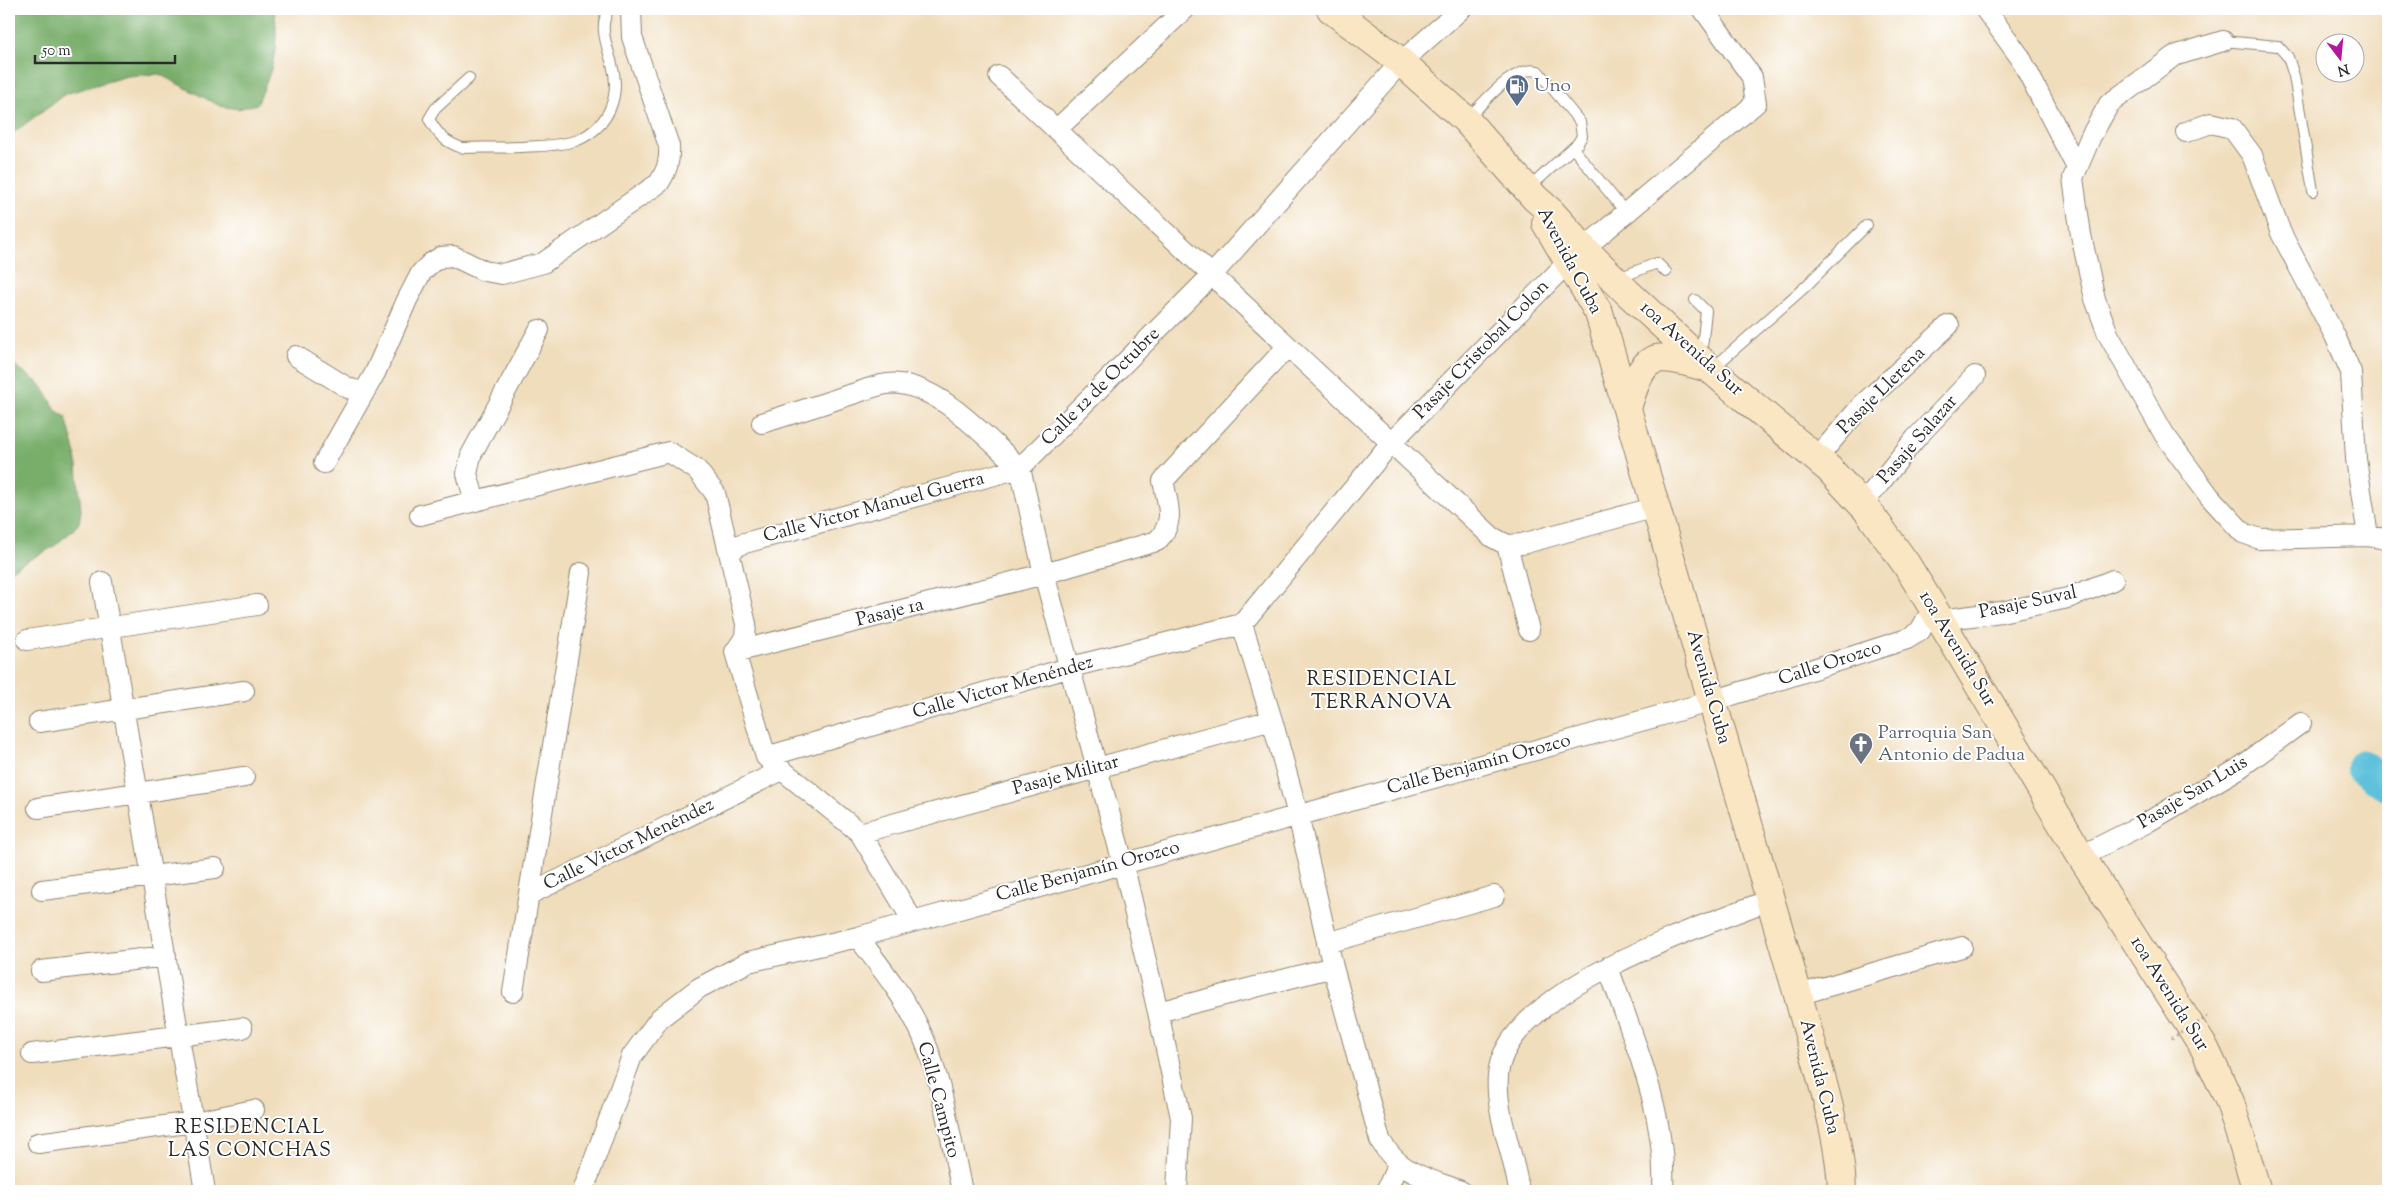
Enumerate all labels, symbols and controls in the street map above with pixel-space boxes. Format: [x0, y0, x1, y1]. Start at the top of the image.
scale bar [35, 32, 175, 64]
north arrow [2314, 32, 2364, 82]
text: 50 m [41, 41, 71, 62]
text: N [2335, 57, 2351, 80]
fuel station icon: Uno [1504, 73, 1530, 107]
place label: Uno [1534, 73, 1571, 100]
street label: Avenida Cuba [1529, 203, 1609, 319]
street label: Pasaje Cristobal Colon [1408, 274, 1556, 426]
street label: 10a Avenida Sur [1633, 295, 1749, 403]
street label: Calle 12 de Octubre [1035, 321, 1167, 453]
street label: Pasaje Llerena [1832, 341, 1932, 441]
street label: Pasaje Salazar [1872, 389, 1964, 491]
street label: Calle Victor Manuel Guerra [760, 465, 988, 551]
street label: Pasaje Suval [1976, 579, 2080, 627]
street label: 10a Avenida Sur [1912, 586, 2002, 712]
street label: Pasaje 1a [853, 592, 927, 634]
street label: Avenida Cuba [1679, 627, 1737, 748]
street label: Calle Orozco [1775, 635, 1885, 693]
street label: Calle Victor Menéndez [910, 649, 1096, 727]
district label: RESIDENCIAL TERRANOVA [1307, 666, 1457, 718]
place label: Parroquia San Antonio de Padua [1878, 720, 2025, 769]
street label: Calle Benjamín Orozco [1384, 727, 1574, 803]
church icon: Parroquia San Antonio de Padua [1848, 731, 1874, 765]
street label: Pasaje Militar [1010, 749, 1122, 803]
street label: Pasaje San Luis [2133, 749, 2253, 837]
street label: Calle Victor Menéndez [539, 792, 719, 898]
street label: Calle Benjamín Orozco [993, 834, 1183, 910]
street label: 10a Avenida Sur [2123, 931, 2215, 1057]
street label: Avenida Cuba [1792, 1017, 1846, 1138]
street label: Calle Campito [910, 1039, 966, 1161]
district label: RESIDENCIAL LAS CONCHAS [168, 1114, 332, 1166]

